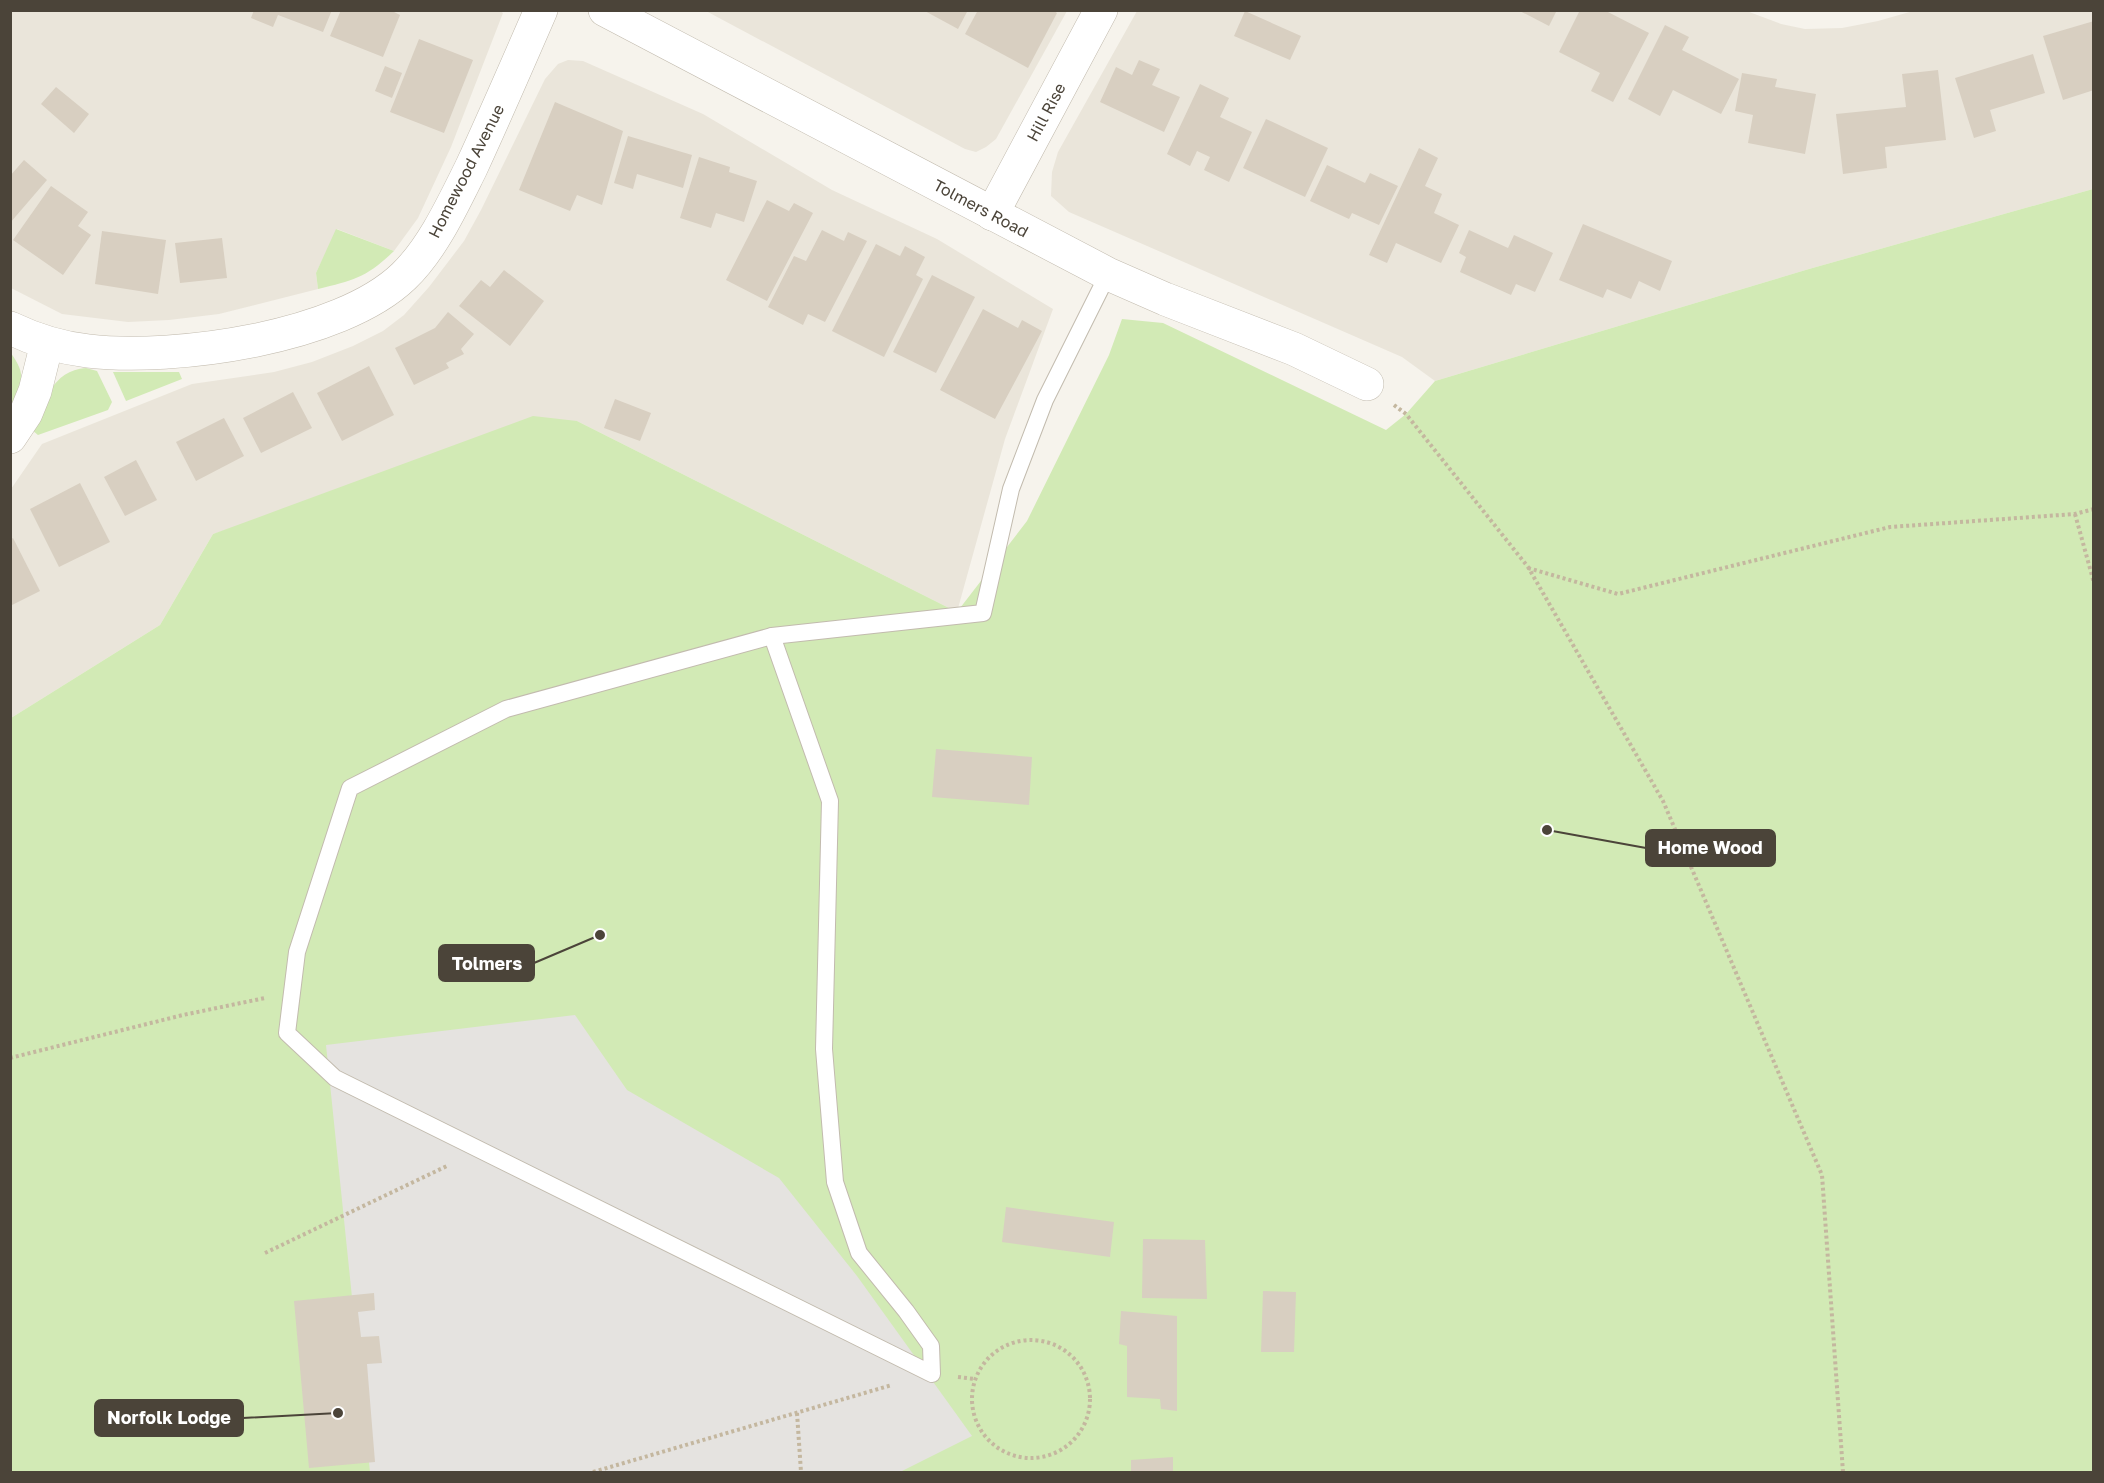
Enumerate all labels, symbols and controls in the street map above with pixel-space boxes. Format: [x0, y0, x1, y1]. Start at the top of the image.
street label: Hill Rise [1022, 79, 1070, 145]
street label: Homewood Avenue [424, 101, 508, 241]
street label: Tolmers Road [930, 175, 1032, 241]
callout: Home Wood [1646, 830, 1775, 866]
text: Home Wood [1657, 836, 1763, 858]
callout: Tolmers [439, 945, 534, 981]
text: Tolmers [452, 952, 522, 974]
callout: Norfolk Lodge [95, 1400, 243, 1436]
text: Norfolk Lodge [107, 1406, 231, 1428]

